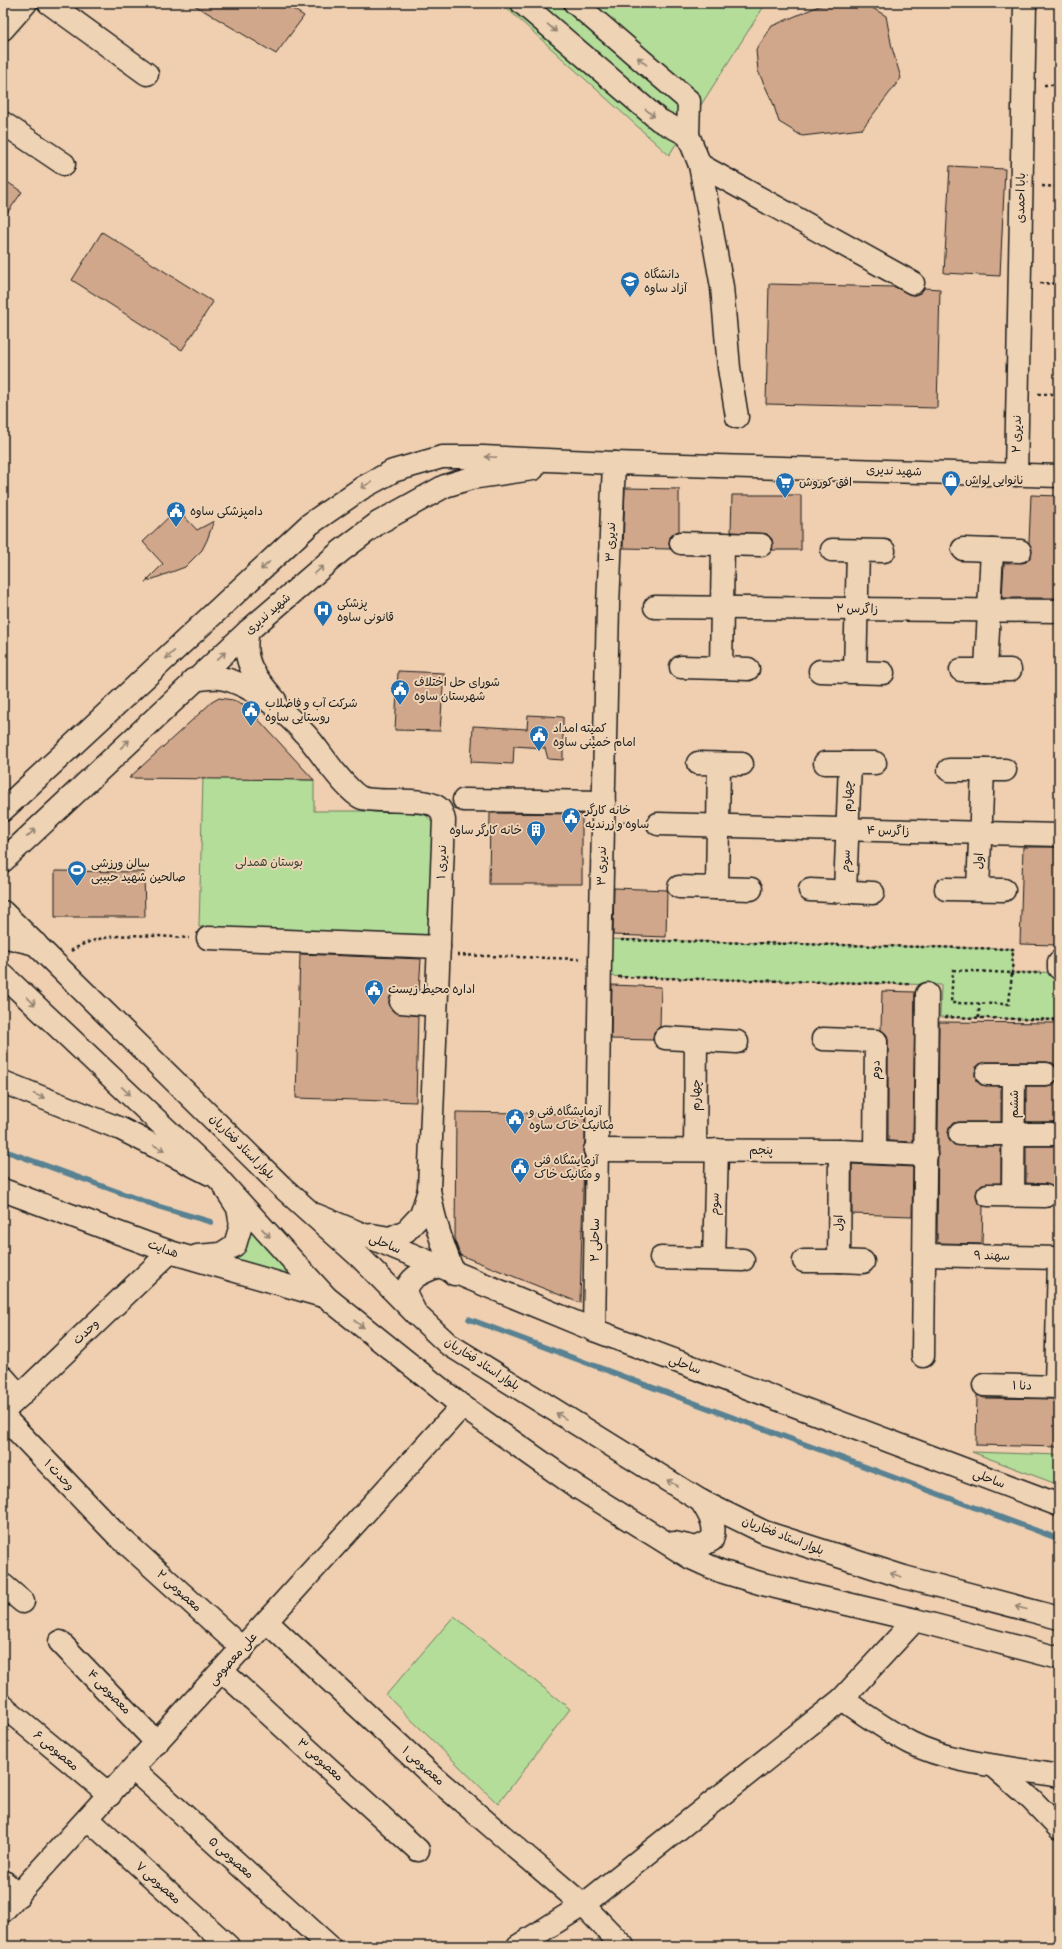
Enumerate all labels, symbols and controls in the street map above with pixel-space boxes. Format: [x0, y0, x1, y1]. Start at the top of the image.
one-way arrow [547, 24, 557, 33]
one-way arrow [637, 57, 648, 66]
one-way arrow [645, 109, 656, 118]
street label: بابا احمدی [1013, 173, 1029, 223]
place label: دانشگاه آزاد ساوه [644, 267, 688, 296]
school or university icon: دانشگاه آزاد ساوه [619, 270, 641, 298]
street label: ندیری ۲ [1009, 415, 1025, 453]
one-way arrow [485, 453, 498, 461]
street label: شهید ندیری [866, 463, 922, 479]
shop icon: نانوایی لواش [940, 469, 962, 497]
supermarket icon: افق کوروش [774, 471, 796, 499]
place label: نانوایی لواش [965, 473, 1024, 488]
place label: افق کوروش [799, 475, 852, 490]
one-way arrow [360, 482, 372, 490]
public building icon: دامپزشکی ساوه [165, 500, 187, 528]
place label: دامپزشکی ساوه [190, 504, 263, 519]
street label: ندیری ۳ [603, 522, 619, 562]
one-way arrow [260, 562, 270, 571]
one-way arrow [313, 566, 324, 575]
street label: شهید ندیری [242, 590, 294, 638]
place label: پزشکی قانونی ساوه [337, 596, 394, 625]
hospital icon: پزشکی قانونی ساوه [312, 599, 334, 627]
street label: زاگرس ۲ [836, 601, 878, 617]
one-way arrow [165, 650, 175, 660]
one-way arrow [215, 651, 226, 660]
place label: شورای حل اختلاف شهرستان ساوه [414, 675, 500, 704]
public building icon: شورای حل اختلاف شهرستان ساوه [389, 678, 411, 706]
place label: شرکت آب و فاضلاب روستایی ساوه [265, 696, 358, 725]
public building icon: شرکت آب و فاضلاب روستایی ساوه [240, 699, 262, 727]
place label: کمیته امداد امام خمینی ساوه [553, 721, 636, 751]
public building icon: کمیته امداد امام خمینی ساوه [528, 724, 550, 752]
one-way arrow [120, 740, 130, 749]
street label: چهارم [840, 780, 857, 812]
place label: خانه کارگر ساوه و زرندیه [584, 803, 649, 832]
public building icon: خانه کارگر ساوه و زرندیه [560, 806, 582, 834]
building icon: خانه کارگر ساوه [525, 819, 547, 847]
place label: خانه کارگر ساوه [450, 823, 522, 838]
street label: زاگرس ۴ [866, 823, 910, 839]
one-way arrow [26, 828, 36, 838]
street label: ندیری ۱ [434, 845, 450, 879]
street label: ندیری ۳ [594, 846, 610, 886]
street label: سوم [838, 849, 855, 873]
street label: اول [971, 852, 987, 870]
park label: بوستان همدلی [235, 855, 303, 870]
place label: سالن ورزشی صالحین شهید حبیبی [91, 856, 186, 885]
sports icon: سالن ورزشی صالحین شهید حبیبی [66, 859, 88, 887]
public building icon: اداره محیط زیست [363, 978, 385, 1006]
place label: اداره محیط زیست [388, 982, 475, 997]
one-way arrow [26, 997, 36, 1006]
street label: دوم [868, 1060, 885, 1080]
street label: چهارم [688, 1079, 705, 1111]
one-way arrow [121, 1086, 131, 1096]
street label: ششم [1007, 1090, 1023, 1118]
one-way arrow [33, 1093, 45, 1101]
place label: آزمایشگاه فنی و مکانیک خاک ساوه [528, 1104, 614, 1133]
public building icon: آزمایشگاه فنی و مکانیک خاک ساوه [504, 1107, 526, 1135]
street label: بلوار استاد فخاریان [206, 1111, 278, 1183]
street label: پنجم [749, 1143, 773, 1159]
one-way arrow [152, 1144, 164, 1152]
place label: آزمایشگاه فنی و مکانیک خاک [534, 1153, 600, 1182]
public building icon: آزمایشگاه فنی و مکانیک خاک [509, 1156, 531, 1184]
street label: سوم [707, 1192, 724, 1216]
street label: اول [831, 1215, 847, 1231]
street label: ساحلی ۲ [588, 1218, 603, 1262]
one-way arrow [262, 1228, 271, 1238]
street label: ساحلی [367, 1231, 403, 1257]
street label: هدایت [146, 1237, 181, 1262]
street label: سهند ۹ [974, 1248, 1010, 1264]
street label: وحدت [70, 1316, 102, 1348]
one-way arrow [353, 1320, 364, 1328]
street label: بلوار استاد فخاریان [442, 1334, 522, 1394]
street label: ساحلی [667, 1352, 703, 1378]
street label: دنا ۱ [1012, 1378, 1032, 1394]
one-way arrow [556, 1412, 567, 1420]
street label: وحدت ۱ [41, 1456, 77, 1494]
street label: ساحلی [971, 1466, 1007, 1492]
one-way arrow [666, 1479, 678, 1487]
street label: بلوار استاد فخاریان [740, 1513, 826, 1559]
street label: معصومی ۲ [153, 1567, 205, 1615]
one-way arrow [889, 1571, 902, 1578]
one-way arrow [1015, 1604, 1028, 1611]
street label: علی معصومی [205, 1629, 261, 1689]
street label: معصومی ۴ [84, 1666, 134, 1718]
street label: معصومی ۶ [30, 1728, 82, 1774]
street label: معصومی ۳ [294, 1735, 346, 1785]
street label: معصومی ۱ [399, 1743, 447, 1789]
street label: معصومی ۵ [205, 1834, 257, 1882]
street label: معصومی ۷ [132, 1859, 184, 1907]

